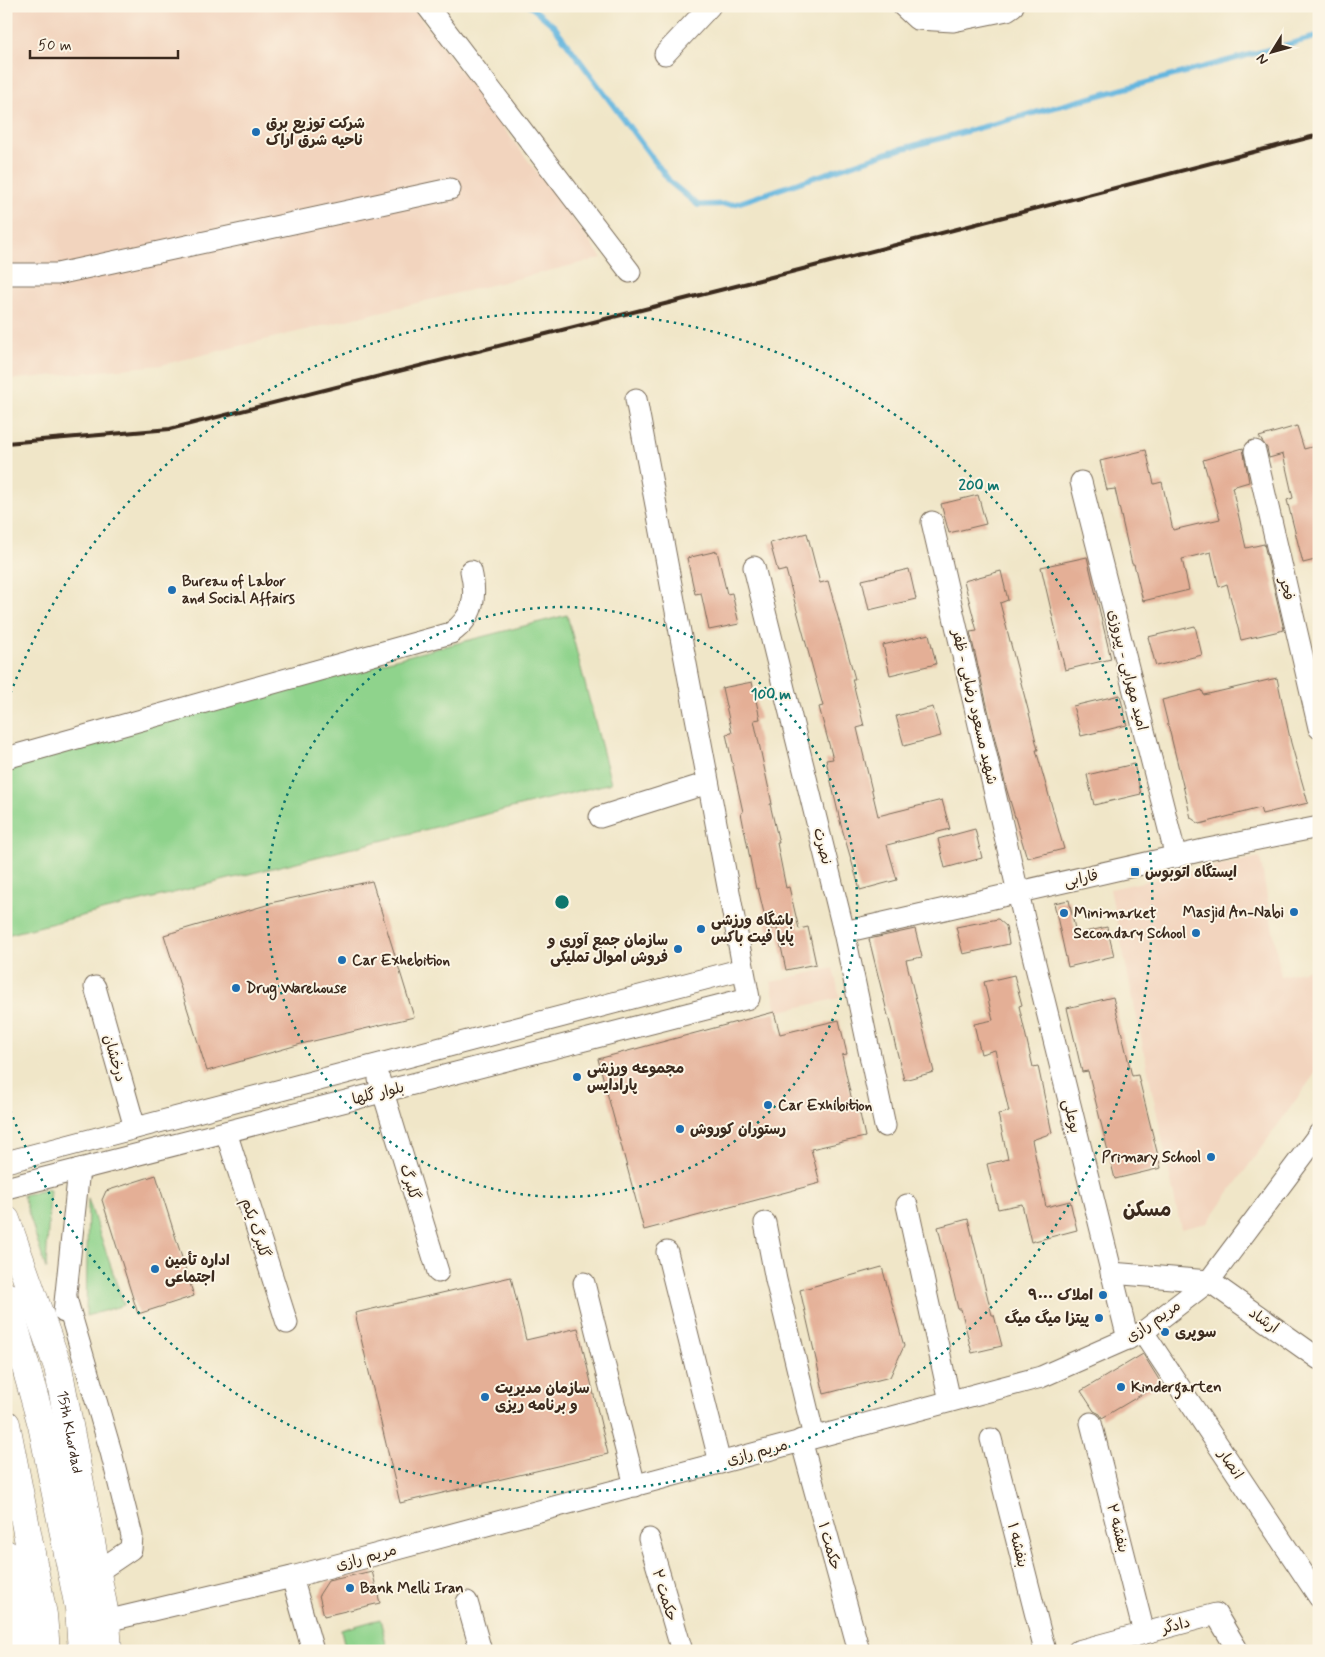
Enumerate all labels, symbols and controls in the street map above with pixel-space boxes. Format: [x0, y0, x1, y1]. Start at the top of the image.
scale bar [30, 28, 178, 60]
north arrow [1248, 28, 1298, 78]
text: 50 m [38, 36, 72, 56]
text: N [1252, 50, 1272, 68]
place label: شرکت توزیع برق ناحیه شرق اراک [266, 114, 365, 151]
marker: شرکت توزیع برق ناحیه شرق اراک [250, 126, 262, 138]
text: 200 m [959, 476, 1000, 496]
place label: Bureau of Labor and Social Affairs [182, 572, 295, 609]
street label: فجر [1273, 574, 1298, 602]
marker: Bureau of Labor and Social Affairs [166, 584, 178, 596]
street label: امید مهرابی - پیروزی [1102, 608, 1152, 733]
street label: شهید مسعود رضایی - ظفر [946, 626, 1002, 787]
text: 100 m [751, 685, 791, 705]
street label: نصرت [808, 826, 836, 867]
place label: ایستگاه اتوبوس [1145, 862, 1237, 883]
street label: فارابی [1062, 866, 1100, 892]
marker: ایستگاه اتوبوس [1129, 866, 1141, 878]
centre of rings [553, 893, 571, 911]
place label: Masjid An-Nabi [1183, 903, 1284, 923]
place label: Minimarket [1074, 904, 1156, 924]
marker: Masjid An-Nabi [1288, 906, 1300, 918]
marker: Minimarket [1058, 907, 1070, 919]
place label: باشگاه ورزشی پایا فیت باکس [711, 910, 794, 948]
marker: باشگاه ورزشی پایا فیت باکس [695, 923, 707, 935]
place label: Secondary School [1074, 924, 1186, 944]
marker: Secondary School [1190, 927, 1202, 939]
place label: سازمان جمع آوری و فروش اموال تملیکی [547, 931, 668, 968]
marker: سازمان جمع آوری و فروش اموال تملیکی [672, 943, 684, 955]
place label: Car Exhebition [352, 951, 450, 971]
marker: Car Exhebition [336, 954, 348, 966]
place label: Drug Warehouse [246, 979, 347, 1001]
marker: Drug Warehouse [230, 982, 242, 994]
street label: درخشان [98, 1032, 130, 1084]
place label: مجموعه ورزشی پارادایس [587, 1059, 684, 1096]
marker: مجموعه ورزشی پارادایس [571, 1071, 583, 1083]
street label: بلوار گلها [350, 1078, 407, 1110]
place label: Car Exhibition [778, 1096, 873, 1116]
street label: بوعلی [1057, 1097, 1085, 1135]
marker: Car Exhibition [762, 1099, 774, 1111]
place label: رستوران کوروش [690, 1120, 786, 1140]
marker: رستوران کوروش [674, 1123, 686, 1135]
place label: Primary School [1102, 1148, 1201, 1168]
marker: Primary School [1205, 1151, 1217, 1163]
street label: گلبرگ [394, 1162, 424, 1203]
street label: گلبرگ یکم [235, 1196, 274, 1261]
district label: مسکن [1123, 1197, 1171, 1224]
place label: اداره تأمین اجتماعی [165, 1250, 230, 1288]
marker: اداره تأمین اجتماعی [149, 1263, 161, 1275]
place label: املاک ۹۰۰۰ [1028, 1286, 1093, 1306]
marker: املاک ۹۰۰۰ [1097, 1289, 1109, 1301]
street label: مریم رازی [1122, 1296, 1186, 1348]
street label: ارشاد [1244, 1303, 1282, 1338]
place label: پیتزا میگ میگ [1005, 1309, 1090, 1329]
marker: پیتزا میگ میگ [1093, 1312, 1105, 1324]
place label: سوپری [1175, 1323, 1216, 1343]
marker: سوپری [1159, 1326, 1171, 1338]
place label: Kindergarten [1131, 1378, 1222, 1400]
place label: سازمان مدیریت و برنامه ریزی [495, 1379, 590, 1416]
marker: Kindergarten [1115, 1381, 1127, 1393]
street label: 15th Khordad [52, 1389, 87, 1475]
marker: سازمان مدیریت و برنامه ریزی [479, 1391, 491, 1403]
street label: مریم رازی [725, 1435, 790, 1472]
street label: انصار [1212, 1445, 1247, 1483]
street label: بنفشه ۲ [1101, 1502, 1133, 1555]
street label: حکمت ۱ [813, 1520, 845, 1572]
street label: بنفشه ۱ [1002, 1521, 1032, 1570]
street label: مریم رازی [334, 1540, 399, 1577]
street label: حکمت ۲ [647, 1567, 681, 1624]
place label: Bank Melli Iran [360, 1579, 464, 1599]
marker: Bank Melli Iran [344, 1582, 356, 1594]
street label: دادگر [1158, 1613, 1193, 1640]

